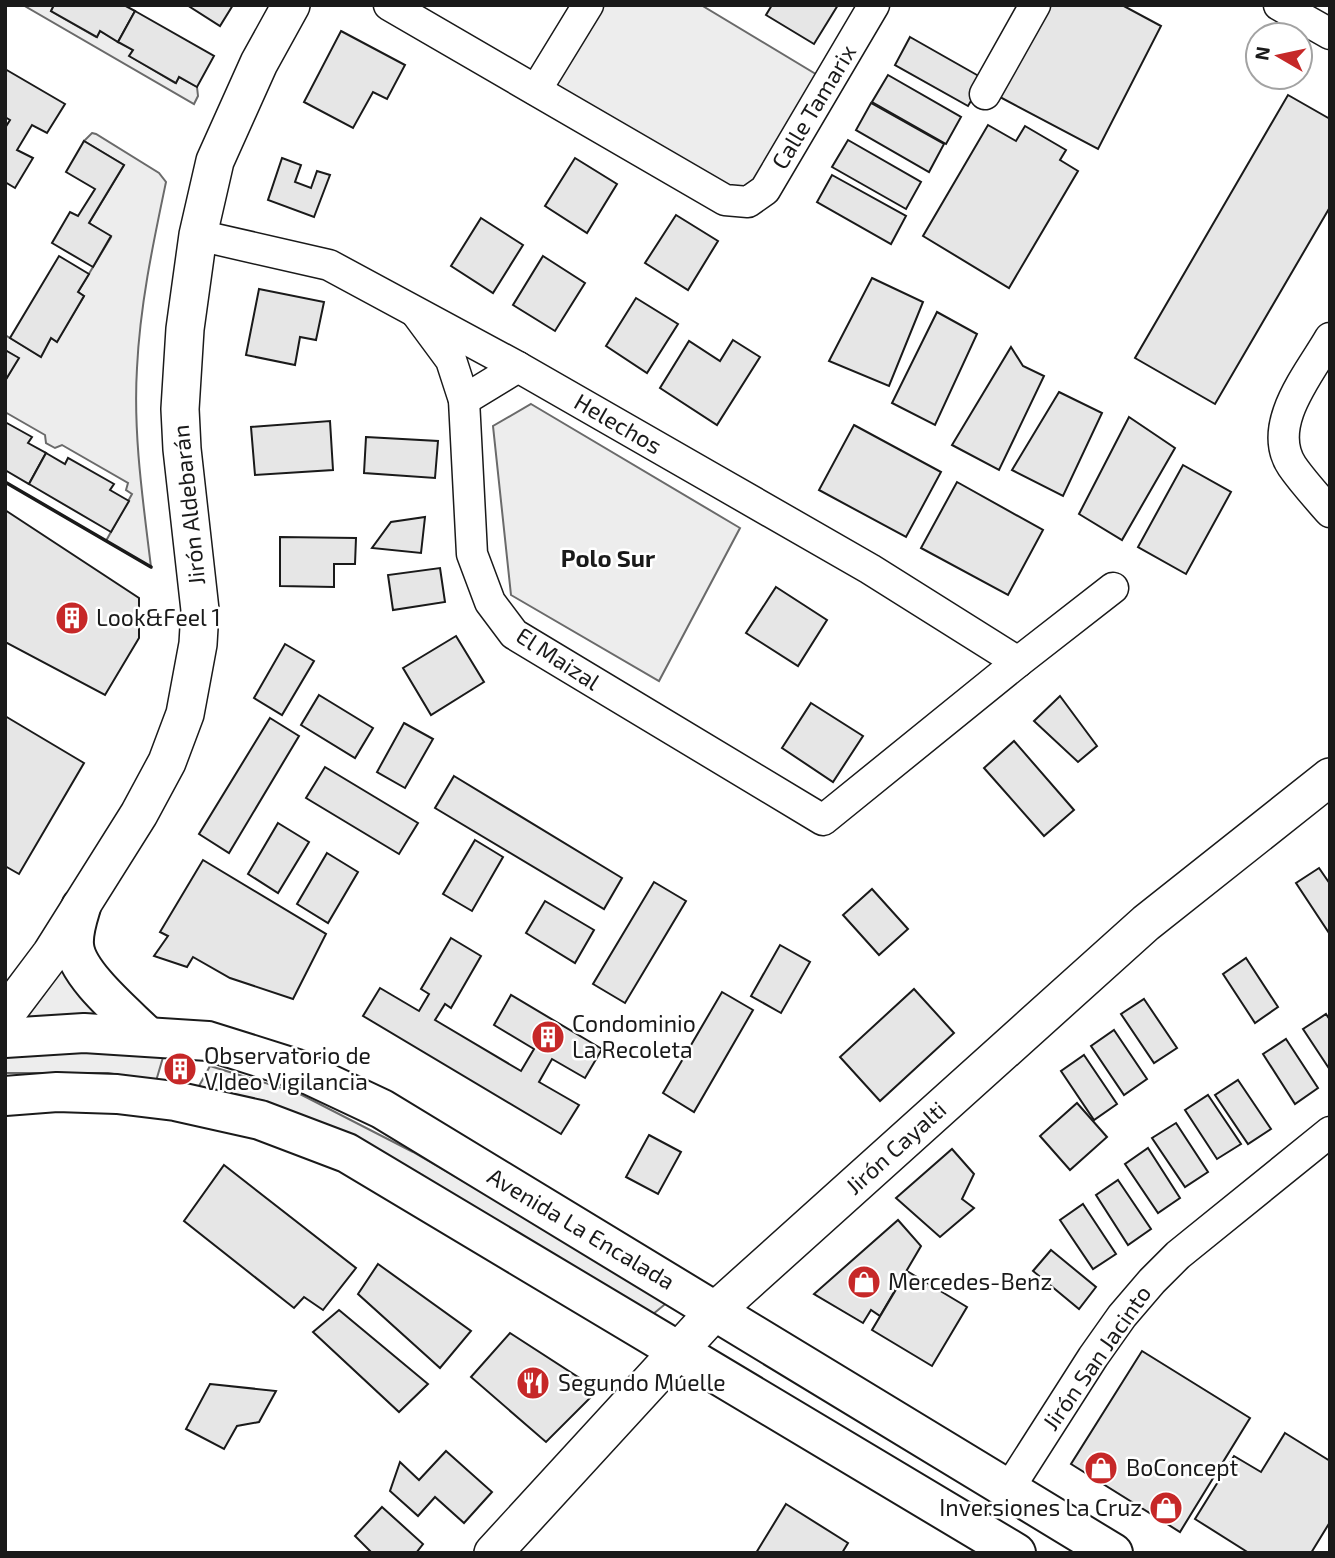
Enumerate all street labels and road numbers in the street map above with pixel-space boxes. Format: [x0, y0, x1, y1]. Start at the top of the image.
street label: Calle Tamarix [765, 39, 861, 174]
street label: Helechos [570, 387, 667, 459]
street label: Jirón Aldebarán [166, 424, 210, 587]
street label: El Maizal [512, 621, 606, 696]
street label: Jirón Cayalti [839, 1095, 951, 1200]
street label: Avenida La Encalada [483, 1161, 680, 1295]
street label: Jirón San Jacinto [1036, 1280, 1156, 1435]

